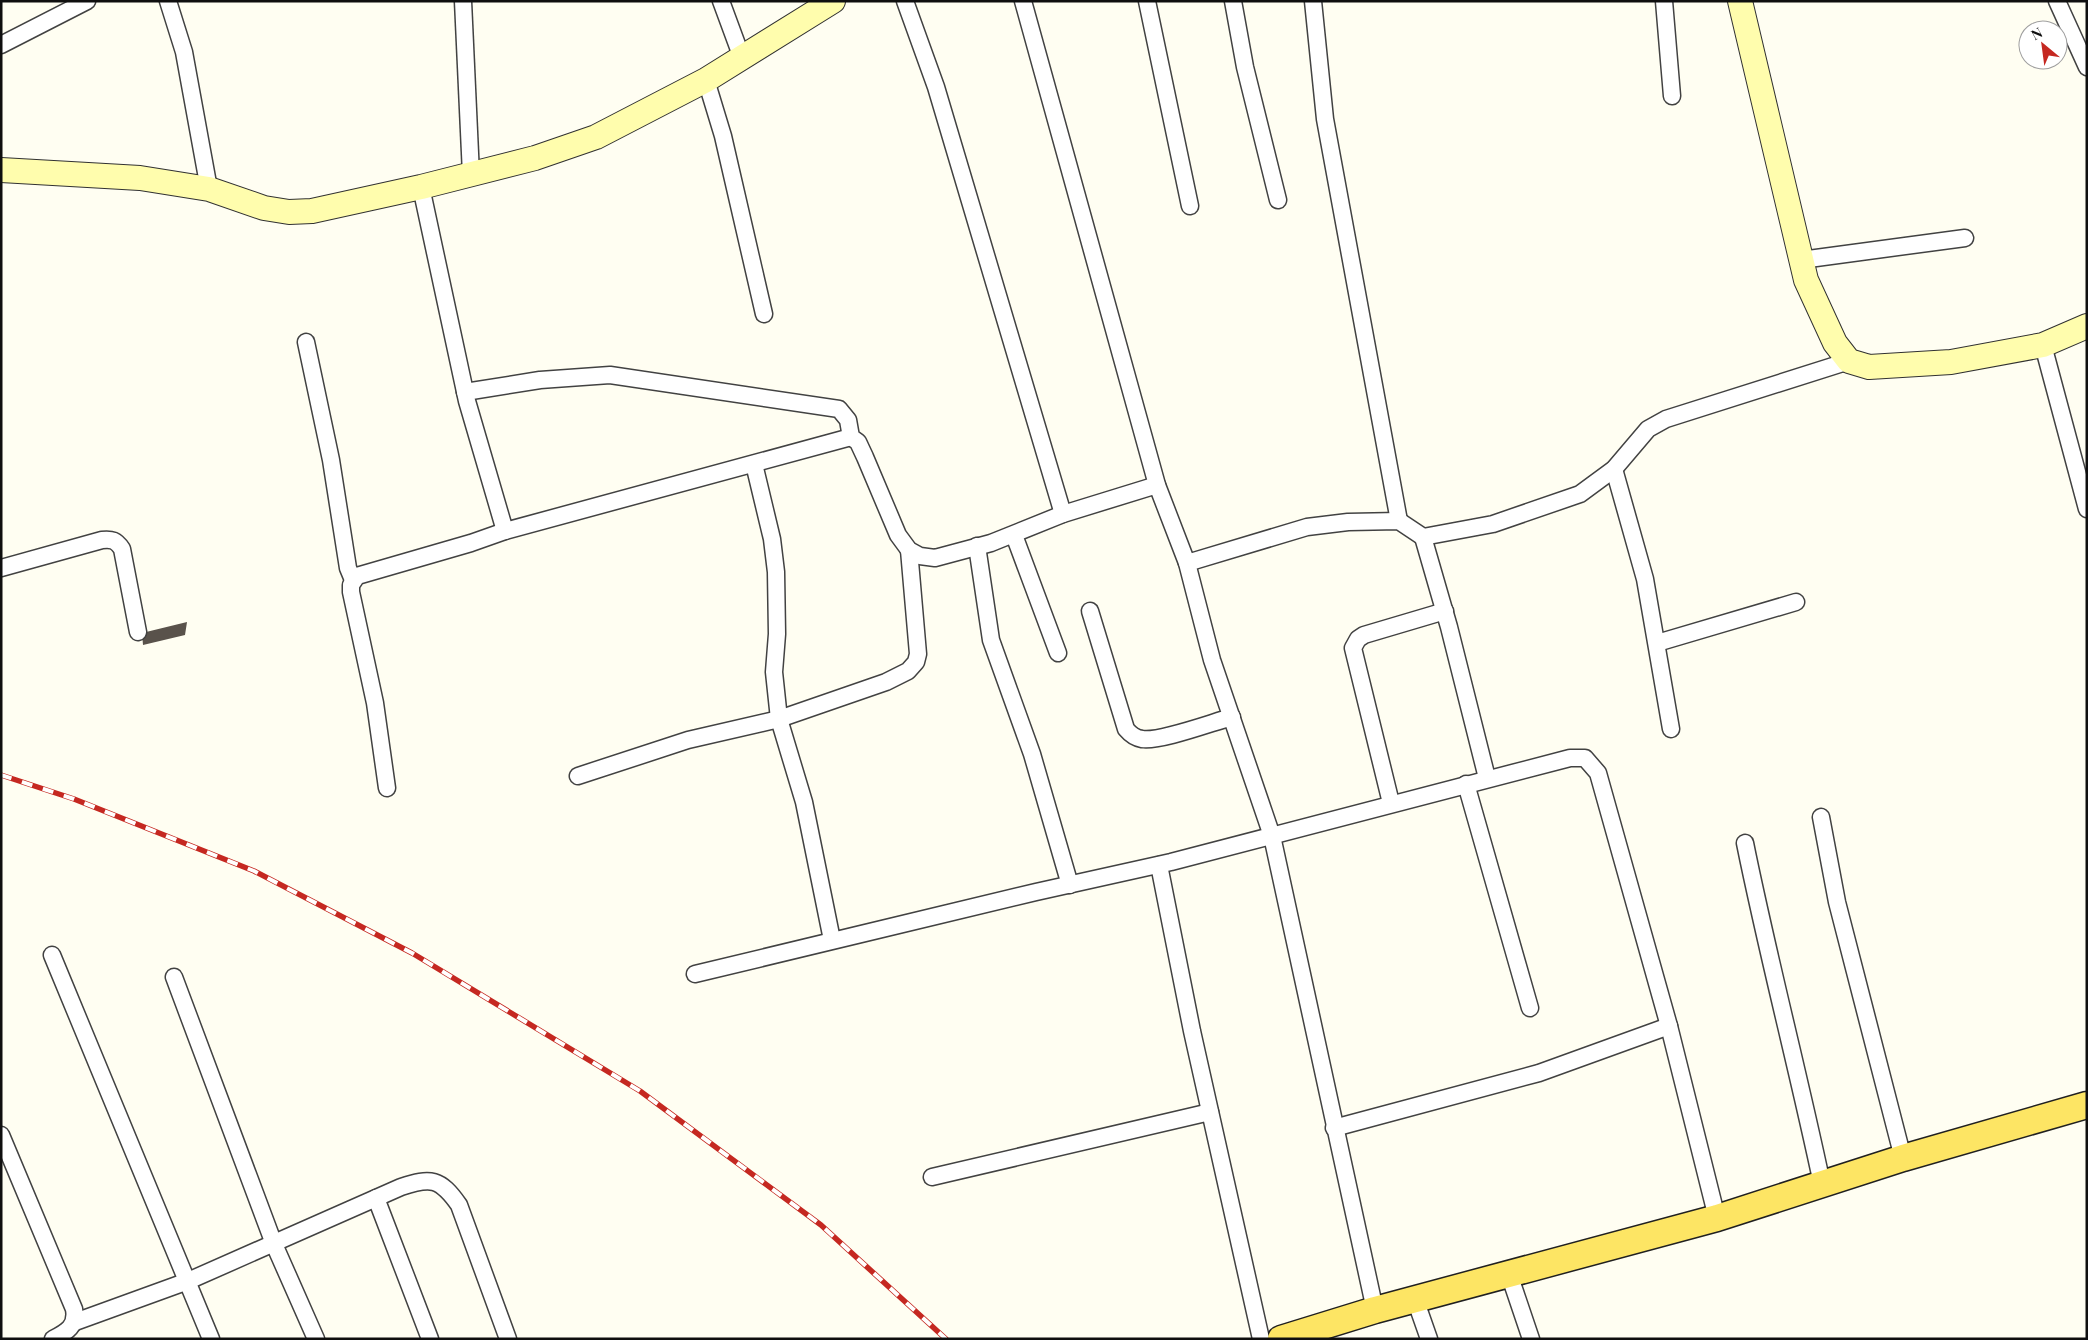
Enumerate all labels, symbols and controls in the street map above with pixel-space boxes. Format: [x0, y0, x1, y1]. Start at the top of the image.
north arrow [2018, 20, 2068, 70]
text: N [2027, 22, 2045, 44]

